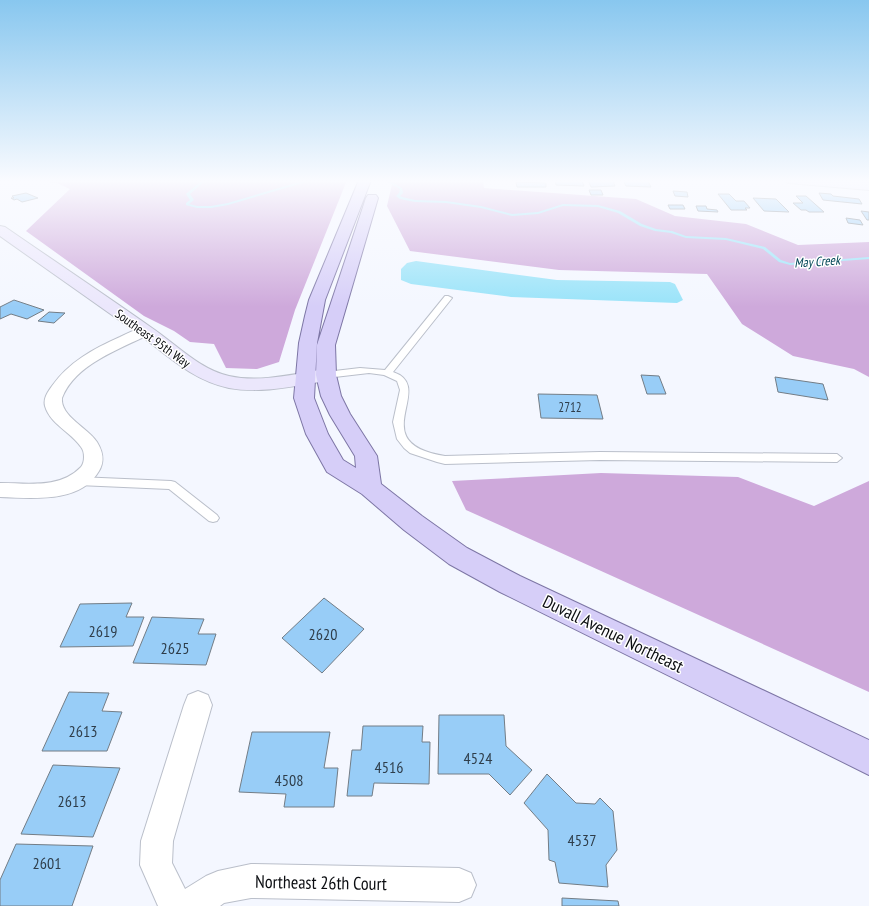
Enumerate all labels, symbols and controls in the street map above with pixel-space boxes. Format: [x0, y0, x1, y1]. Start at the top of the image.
water label: May Creek [794, 251, 842, 272]
street label: Southeast 95th Way [112, 305, 194, 372]
house number: 2712 [558, 399, 582, 416]
street label: Duvall Avenue Northeast [539, 589, 687, 678]
house number: 2619 [89, 621, 117, 641]
house number: 2620 [309, 624, 337, 644]
house number: 2625 [161, 638, 189, 658]
house number: 2613 [69, 721, 97, 741]
house number: 4524 [464, 748, 492, 768]
house number: 4516 [375, 757, 403, 777]
house number: 4508 [275, 770, 303, 790]
house number: 2613 [58, 791, 86, 811]
house number: 4537 [568, 830, 596, 850]
house number: 2601 [33, 853, 61, 873]
street label: Northeast 26th Court [255, 870, 387, 895]

